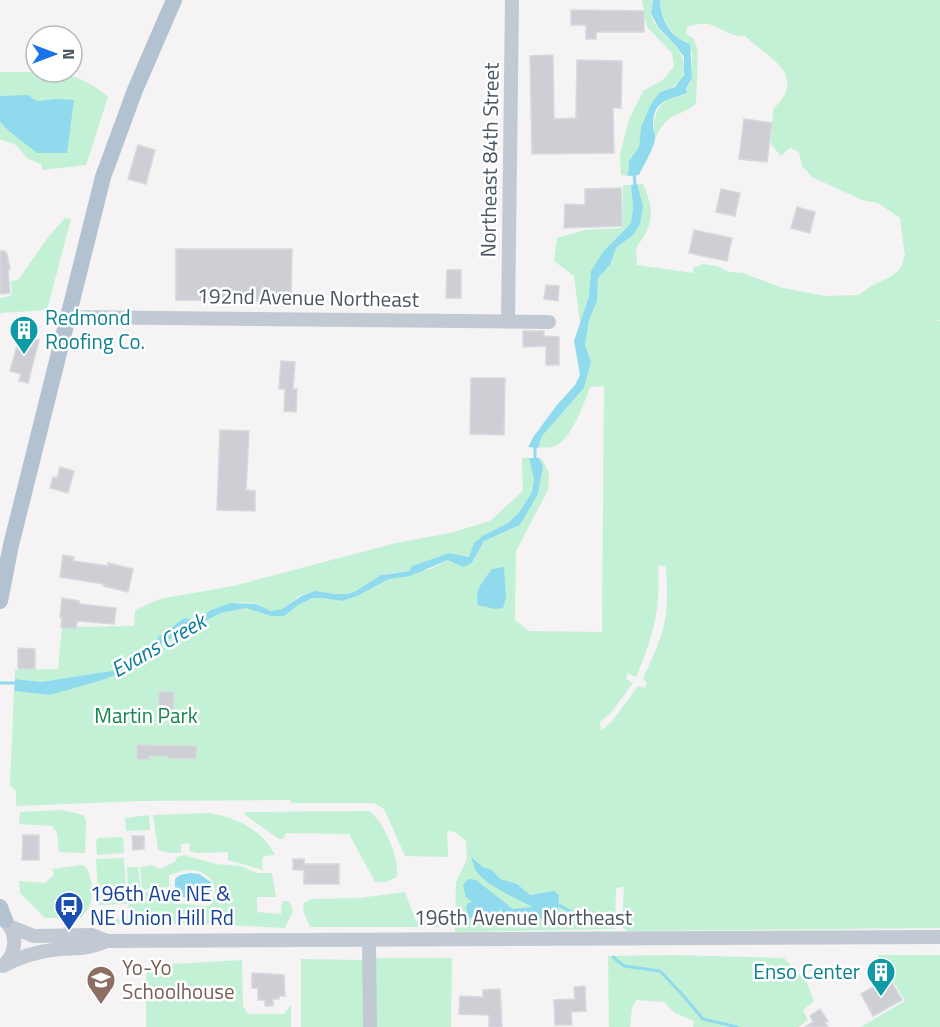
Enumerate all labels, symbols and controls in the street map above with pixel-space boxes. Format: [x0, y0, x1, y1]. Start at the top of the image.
north arrow [24, 24, 84, 84]
text: N [57, 48, 81, 60]
street label: Northeast 84th Street [471, 62, 507, 258]
street label: 192nd Avenue Northeast [197, 279, 420, 315]
place label: Redmond Roofing Co. [45, 301, 145, 357]
building icon: Redmond Roofing Co. [8, 314, 40, 356]
water label: Evans Creek [104, 603, 214, 686]
park label: Martin Park [94, 699, 198, 731]
place label: 196th Ave NE & NE Union Hill Rd [90, 877, 234, 933]
bus stop icon: 196th Ave NE & NE Union Hill Rd [53, 890, 85, 932]
street label: 196th Avenue Northeast [414, 901, 633, 933]
place label: Yo-Yo Schoolhouse [122, 951, 235, 1007]
place label: Enso Center [753, 955, 860, 987]
building icon: Enso Center [865, 956, 897, 998]
school or university icon: Yo-Yo Schoolhouse [85, 964, 117, 1006]

